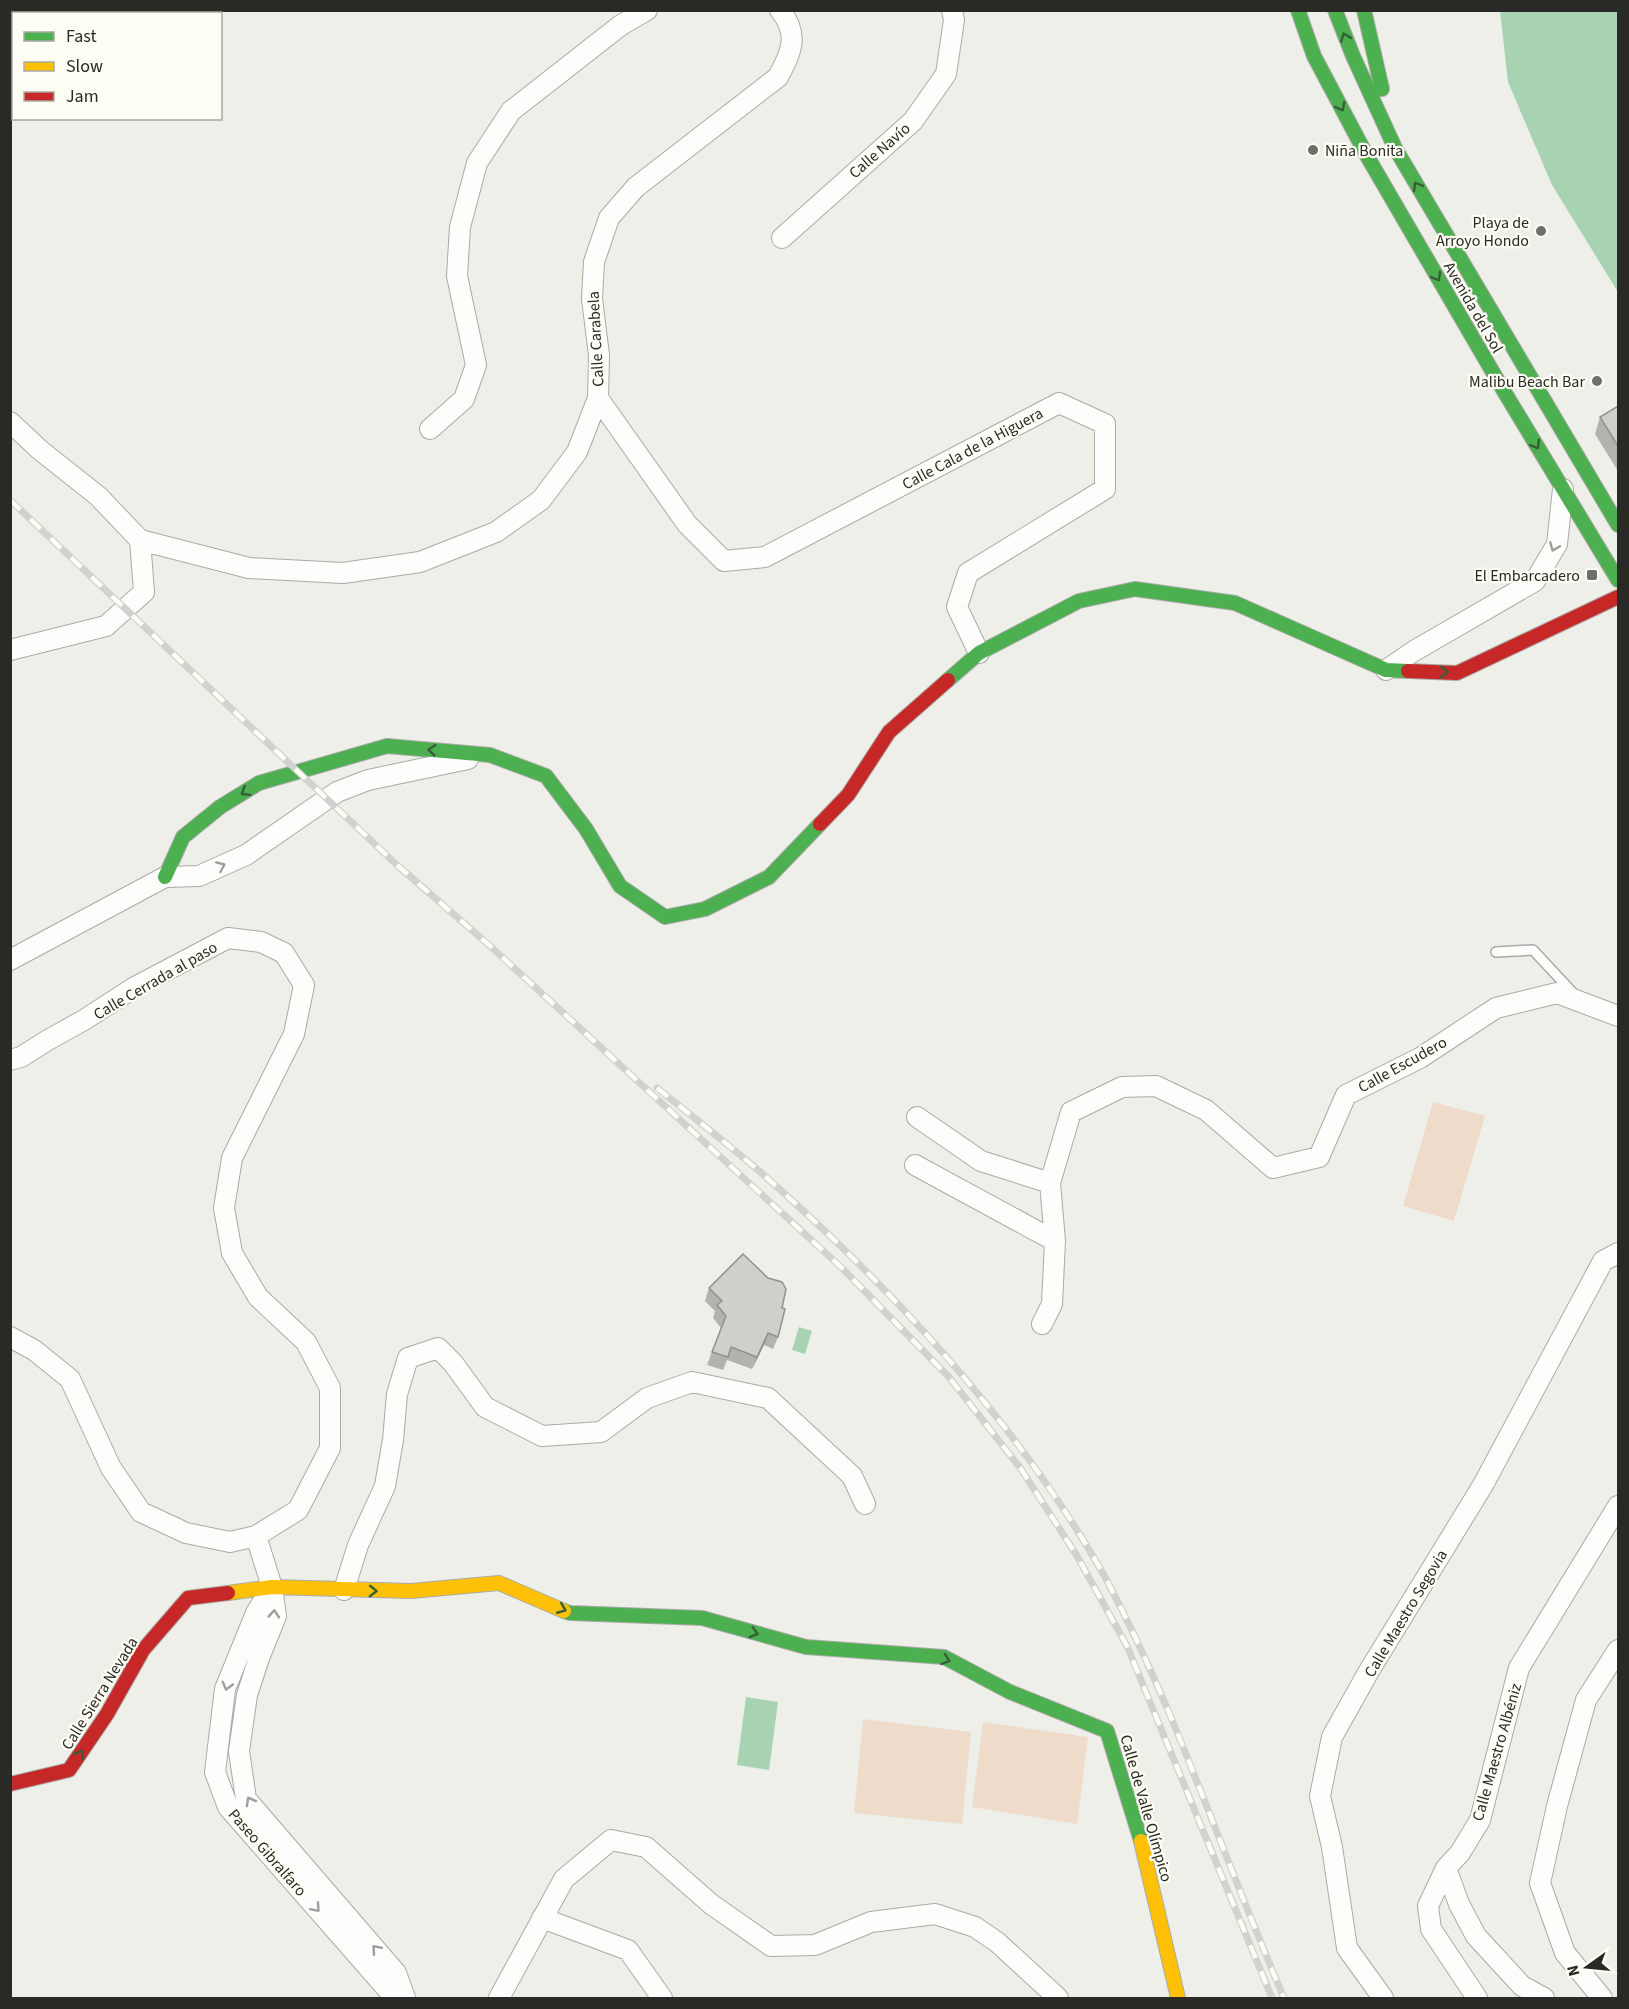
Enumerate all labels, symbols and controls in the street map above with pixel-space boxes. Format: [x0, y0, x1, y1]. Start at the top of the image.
legend [12, 12, 222, 120]
text: Fast [66, 24, 97, 49]
one-way arrow [1340, 32, 1352, 43]
text: Slow [66, 54, 103, 79]
text: Jam [66, 84, 99, 109]
one-way arrow [1334, 101, 1345, 111]
street label: Calle Navío [844, 118, 915, 184]
place label: Niña Bonita [1325, 140, 1403, 162]
marker: Niña Bonita [1306, 143, 1320, 157]
one-way arrow [1413, 182, 1424, 192]
place label: Playa de Arroyo Hondo [1436, 212, 1529, 252]
marker: Playa de Arroyo Hondo [1534, 224, 1548, 238]
street label: Avenida del Sol [1438, 258, 1508, 357]
one-way arrow [1430, 271, 1442, 281]
street label: Calle Carabela [583, 291, 609, 387]
place label: Malibu Beach Bar [1469, 371, 1585, 393]
marker: Malibu Beach Bar [1590, 374, 1604, 388]
street label: Calle Cala de la Higuera [898, 402, 1047, 495]
one-way arrow [1529, 439, 1541, 449]
one-way arrow [1549, 540, 1561, 551]
place label: El Embarcadero [1474, 565, 1580, 587]
marker: El Embarcadero [1585, 568, 1599, 582]
one-way arrow [1440, 666, 1449, 679]
one-way arrow [427, 744, 436, 757]
one-way arrow [240, 785, 251, 796]
one-way arrow [215, 862, 226, 874]
street label: Calle Cerrada al paso [89, 936, 222, 1025]
street label: Calle Escudero [1354, 1031, 1451, 1098]
street label: Calle Maestro Segovia [1359, 1546, 1453, 1682]
one-way arrow [368, 1584, 377, 1597]
one-way arrow [556, 1602, 566, 1615]
one-way arrow [267, 1609, 280, 1619]
one-way arrow [749, 1625, 759, 1638]
street label: Calle Sierra Nevada [56, 1633, 143, 1754]
one-way arrow [940, 1652, 950, 1665]
one-way arrow [222, 1680, 234, 1691]
street label: Calle Maestro Albéniz [1467, 1681, 1527, 1824]
street label: Calle de Valle Olímpico [1115, 1732, 1178, 1884]
one-way arrow [73, 1750, 84, 1761]
one-way arrow [246, 1797, 257, 1807]
street label: Paseo Gibralfaro [223, 1804, 311, 1901]
one-way arrow [309, 1901, 320, 1912]
north arrow [1557, 1937, 1617, 1997]
one-way arrow [372, 1945, 383, 1956]
text: N [1561, 1963, 1585, 1979]

